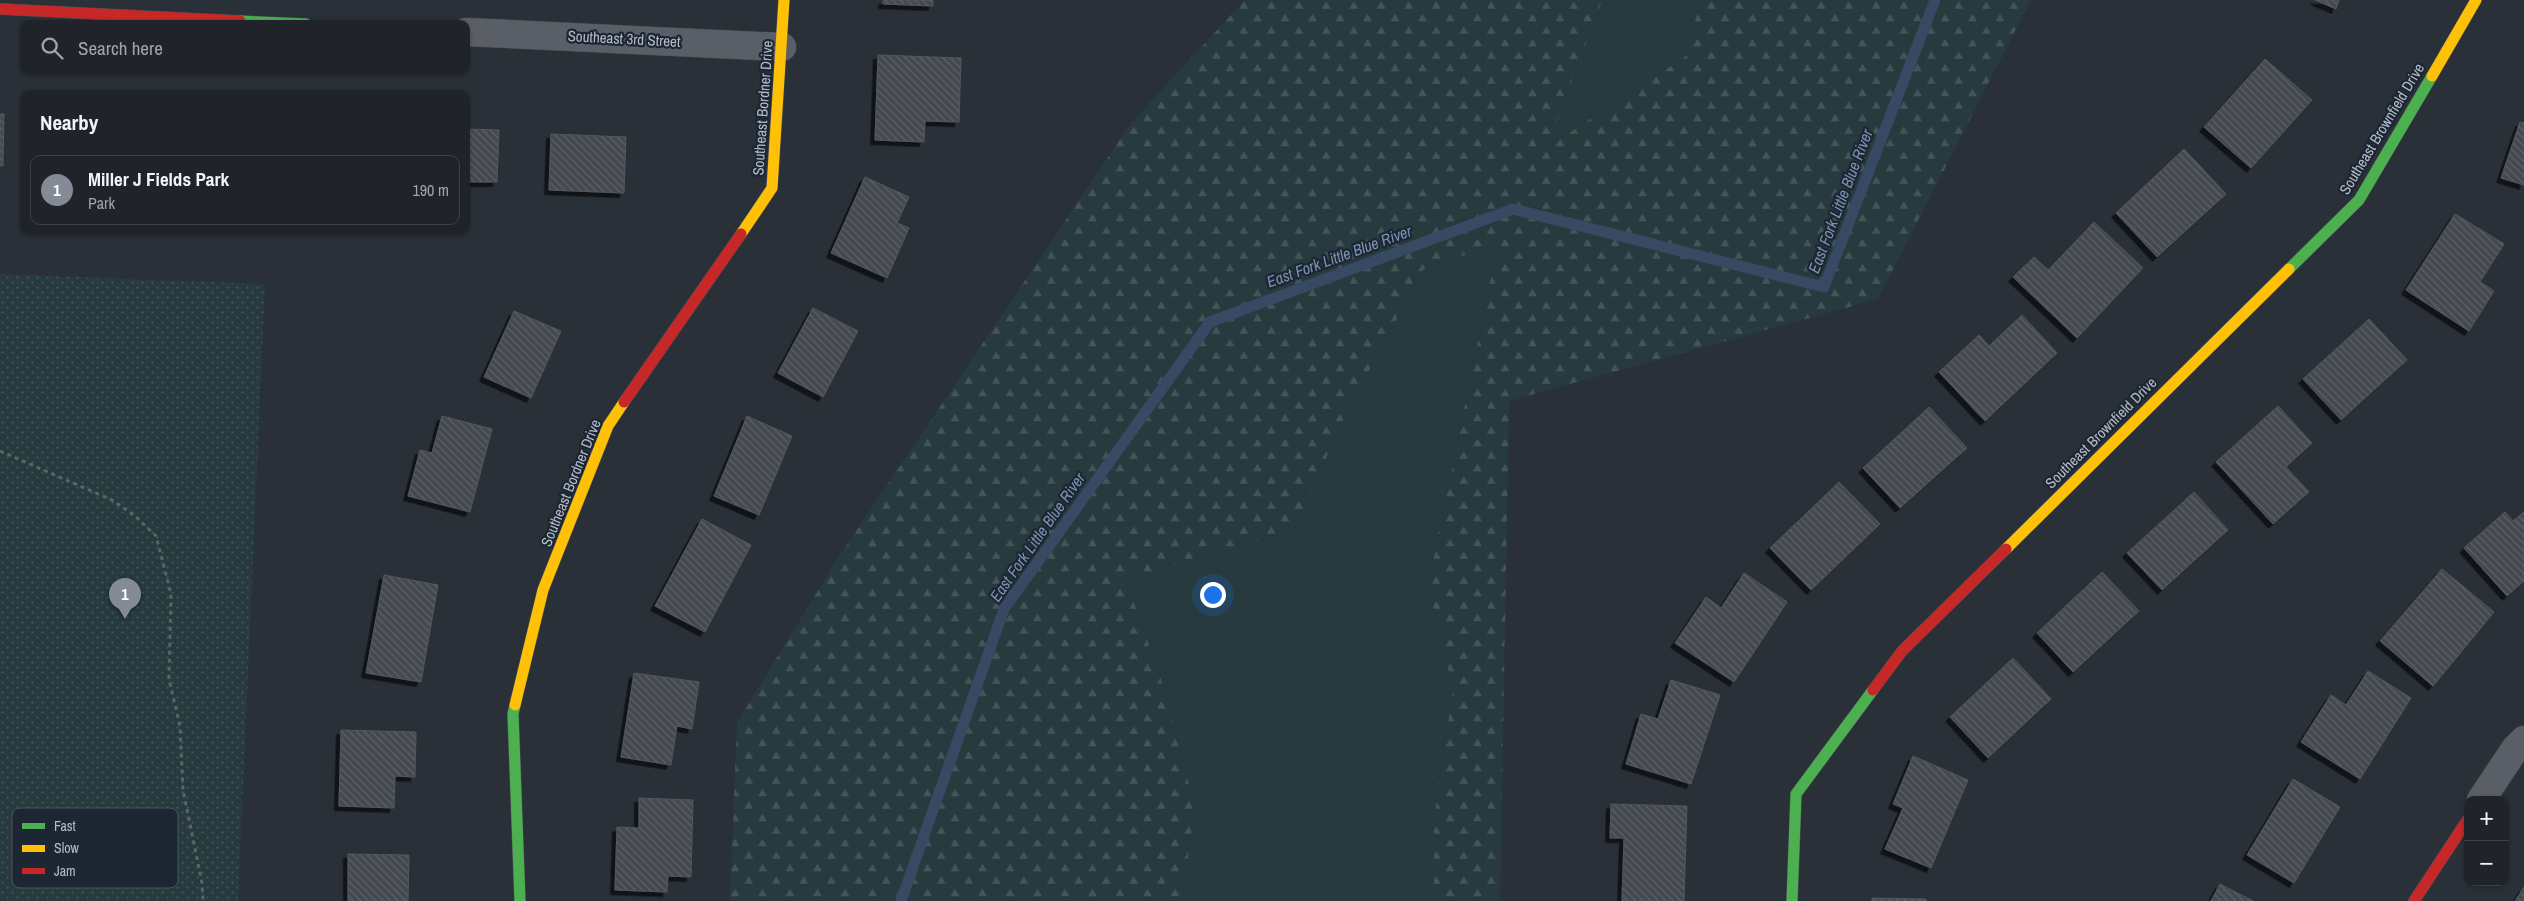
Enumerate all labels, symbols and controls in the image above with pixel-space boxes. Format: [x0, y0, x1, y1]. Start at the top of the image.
search box [20, 20, 470, 75]
street label: Southeast 3rd Street [567, 25, 681, 52]
icon: search [38, 34, 66, 62]
text: Search here [78, 35, 163, 61]
street label: Southeast Bordner Drive [747, 40, 778, 176]
street label: Southeast Brownfield Drive [2334, 59, 2429, 198]
text: Nearby [40, 108, 98, 137]
water label: East Fork Little Blue River [1802, 125, 1878, 276]
text: Miller J Fields Park [88, 166, 229, 192]
text: 1 [53, 179, 61, 201]
text: 190 m [413, 179, 449, 201]
text: Park [88, 192, 115, 214]
water label: East Fork Little Blue River [1264, 219, 1415, 292]
street label: Southeast Brownfield Drive [2040, 372, 2161, 493]
street label: Southeast Bordner Drive [535, 416, 606, 550]
water label: East Fork Little Blue River [984, 468, 1090, 606]
pin: 1 [109, 578, 141, 619]
your location [1200, 582, 1226, 608]
map controls [2464, 796, 2509, 886]
button: + [2464, 796, 2509, 841]
legend [12, 808, 178, 888]
text: Fast [54, 817, 76, 835]
text: Slow [54, 839, 80, 857]
button: − [2464, 841, 2509, 886]
text: Jam [54, 862, 76, 880]

